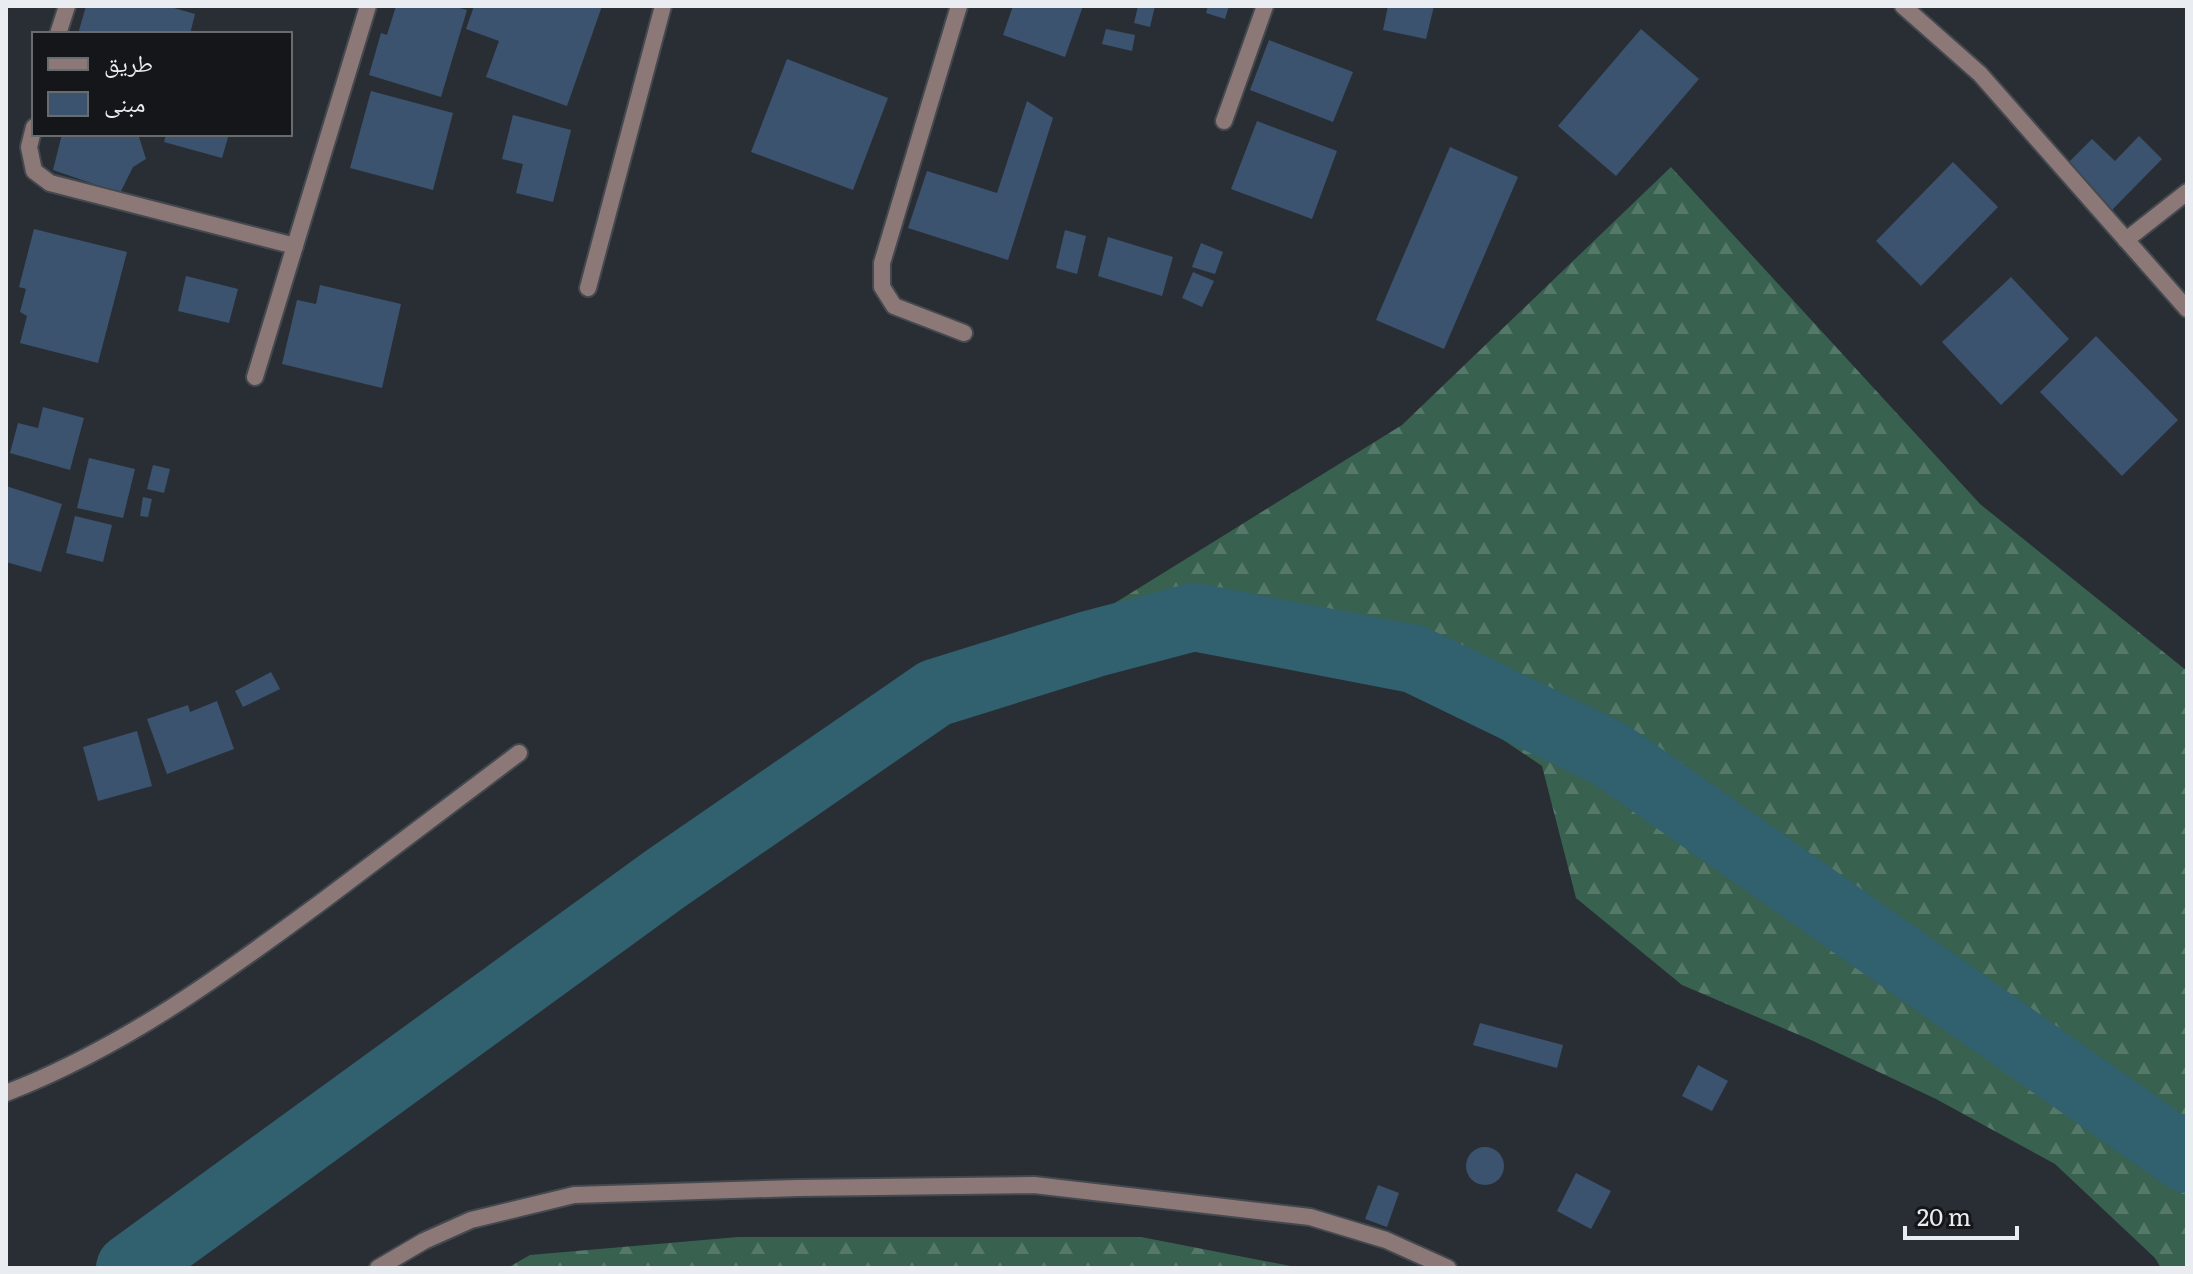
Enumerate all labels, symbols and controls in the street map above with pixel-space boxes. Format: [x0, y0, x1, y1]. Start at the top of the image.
legend [32, 32, 292, 136]
text: طريق [104, 44, 153, 79]
text: مبنى [104, 84, 145, 119]
scale bar [1905, 1190, 2017, 1240]
text: 20 m [1917, 1198, 1971, 1233]

